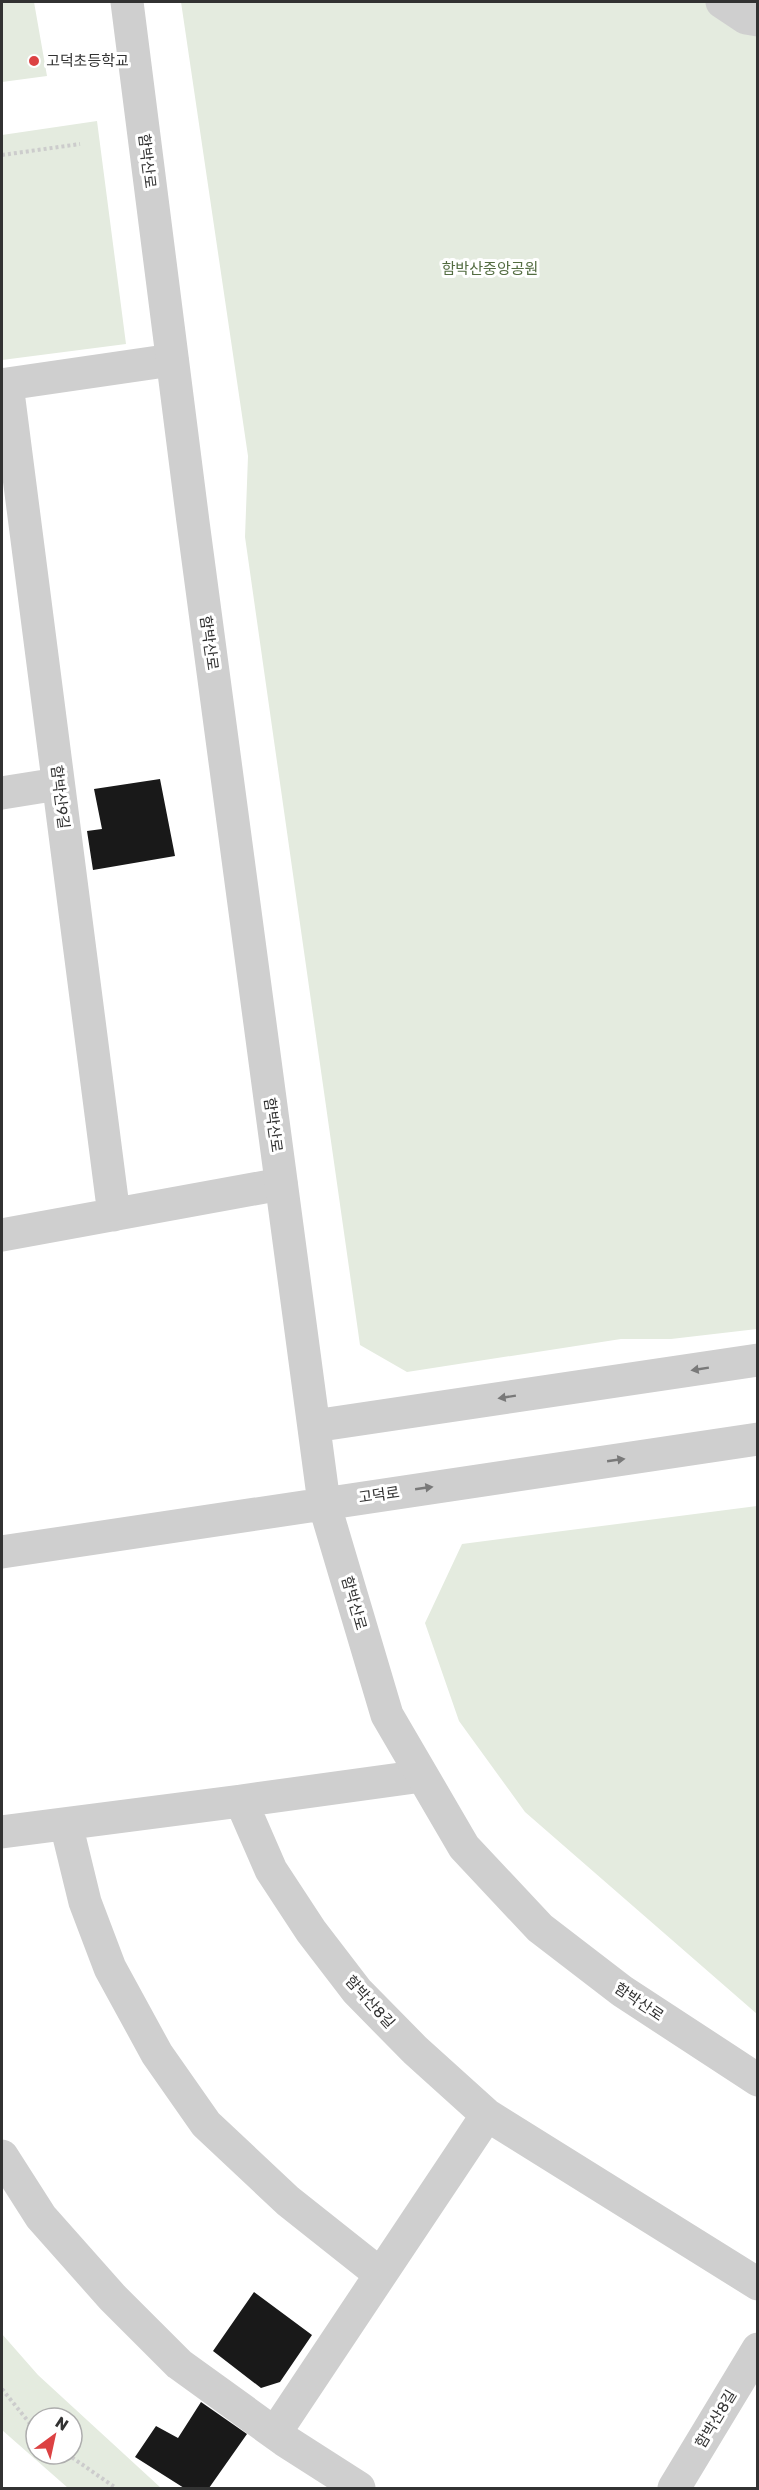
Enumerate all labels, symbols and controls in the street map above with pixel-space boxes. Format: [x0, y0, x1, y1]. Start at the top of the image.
place label: 고덕초등학교 [46, 52, 129, 70]
marker: 고덕초등학교 [27, 54, 41, 68]
street label: 함박산로 [135, 133, 159, 189]
park label: 함박산중앙공원 [442, 260, 538, 278]
street label: 함박산로 [196, 614, 222, 672]
street label: 함박산9길 [47, 764, 73, 830]
street label: 함박산로 [260, 1096, 286, 1154]
one-way arrow [690, 1364, 709, 1373]
one-way arrow [497, 1393, 516, 1402]
one-way arrow [607, 1455, 626, 1464]
street label: 고덕로 [357, 1483, 401, 1507]
one-way arrow [414, 1484, 433, 1493]
street label: 함박산로 [338, 1574, 370, 1632]
street label: 함박산8길 [342, 1972, 398, 2032]
street label: 함박산로 [611, 1979, 667, 2025]
street label: 함박산8길 [692, 2387, 740, 2451]
north arrow [24, 2406, 84, 2466]
text: N [52, 2413, 72, 2435]

